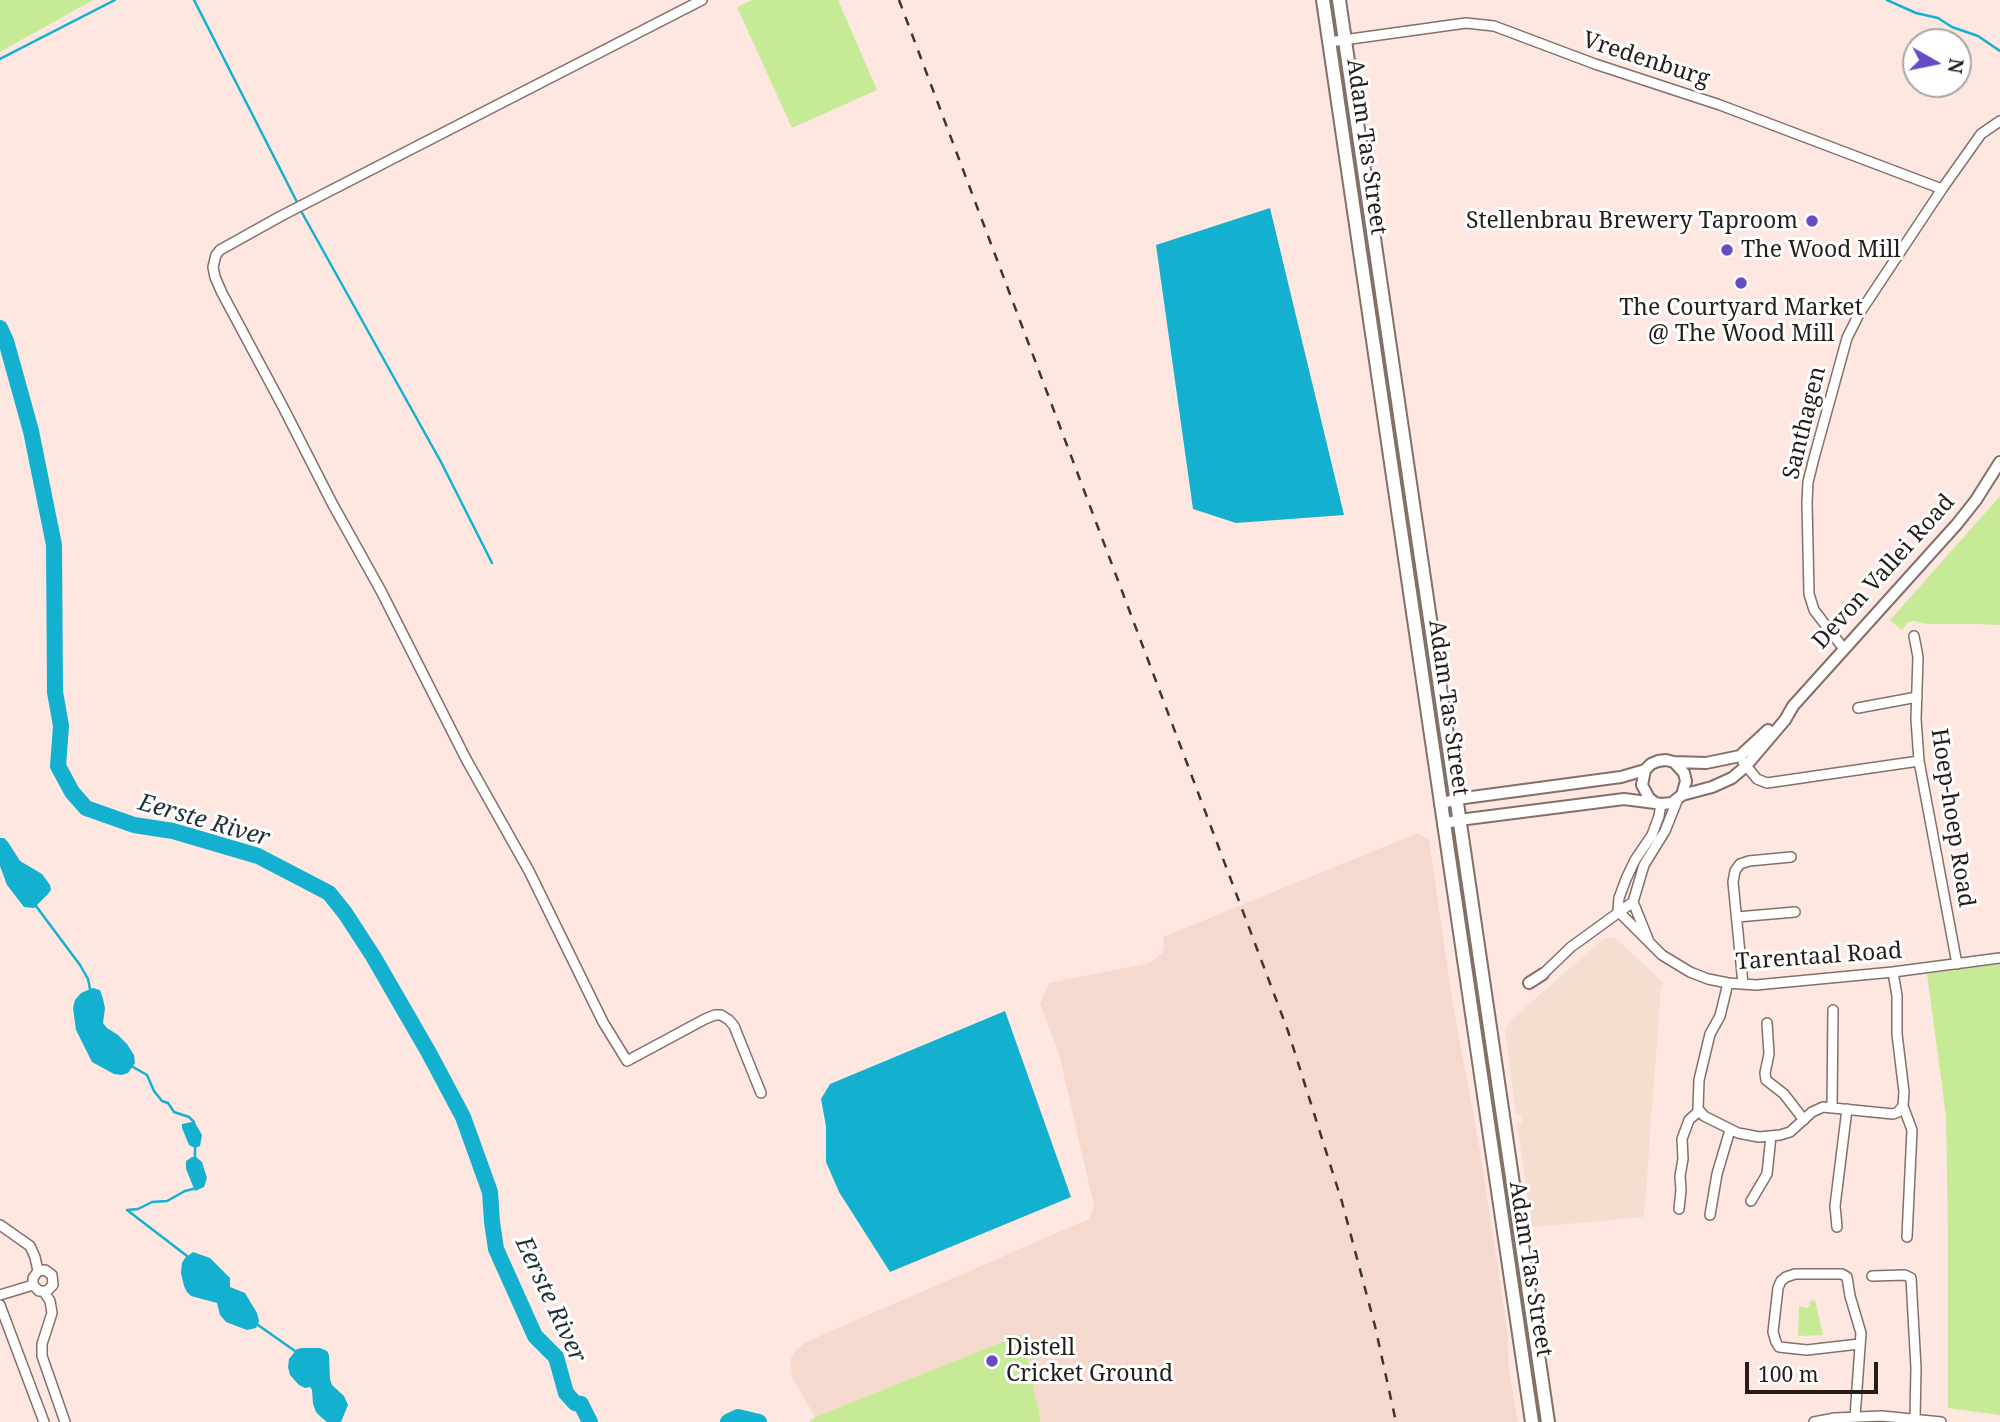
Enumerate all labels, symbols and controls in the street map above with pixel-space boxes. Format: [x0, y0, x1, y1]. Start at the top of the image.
street label: Vredenburg [1579, 27, 1713, 93]
north arrow [1902, 28, 1972, 98]
street label: Adam Tas Street [1340, 57, 1392, 237]
text: N [1942, 57, 1970, 75]
place label: Stellenbrau Brewery Taproom [1466, 207, 1798, 235]
marker: Stellenbrau Brewery Taproom [1804, 213, 1820, 229]
place label: The Wood Mill [1741, 236, 1901, 264]
marker: The Wood Mill [1719, 242, 1735, 258]
marker: The Courtyard Market @ The Wood Mill [1733, 275, 1749, 291]
place label: The Courtyard Market @ The Wood Mill [1619, 294, 1863, 348]
street label: Santhagen [1778, 364, 1832, 482]
street label: Devon Vallei Road [1807, 489, 1961, 655]
street label: Adam Tas Street [1422, 618, 1474, 798]
street label: Hoep-hoep Road [1924, 727, 1980, 909]
water label: Eerste River [135, 789, 273, 853]
street label: Tarentaal Road [1735, 937, 1903, 977]
street label: Adam Tas Street [1502, 1179, 1558, 1359]
water label: Eerste River [508, 1233, 592, 1367]
place label: Distell Cricket Ground [1006, 1334, 1173, 1388]
scale bar [1748, 1348, 1881, 1392]
marker: Distell Cricket Ground [984, 1353, 1000, 1369]
text: 100 m [1758, 1360, 1819, 1388]

